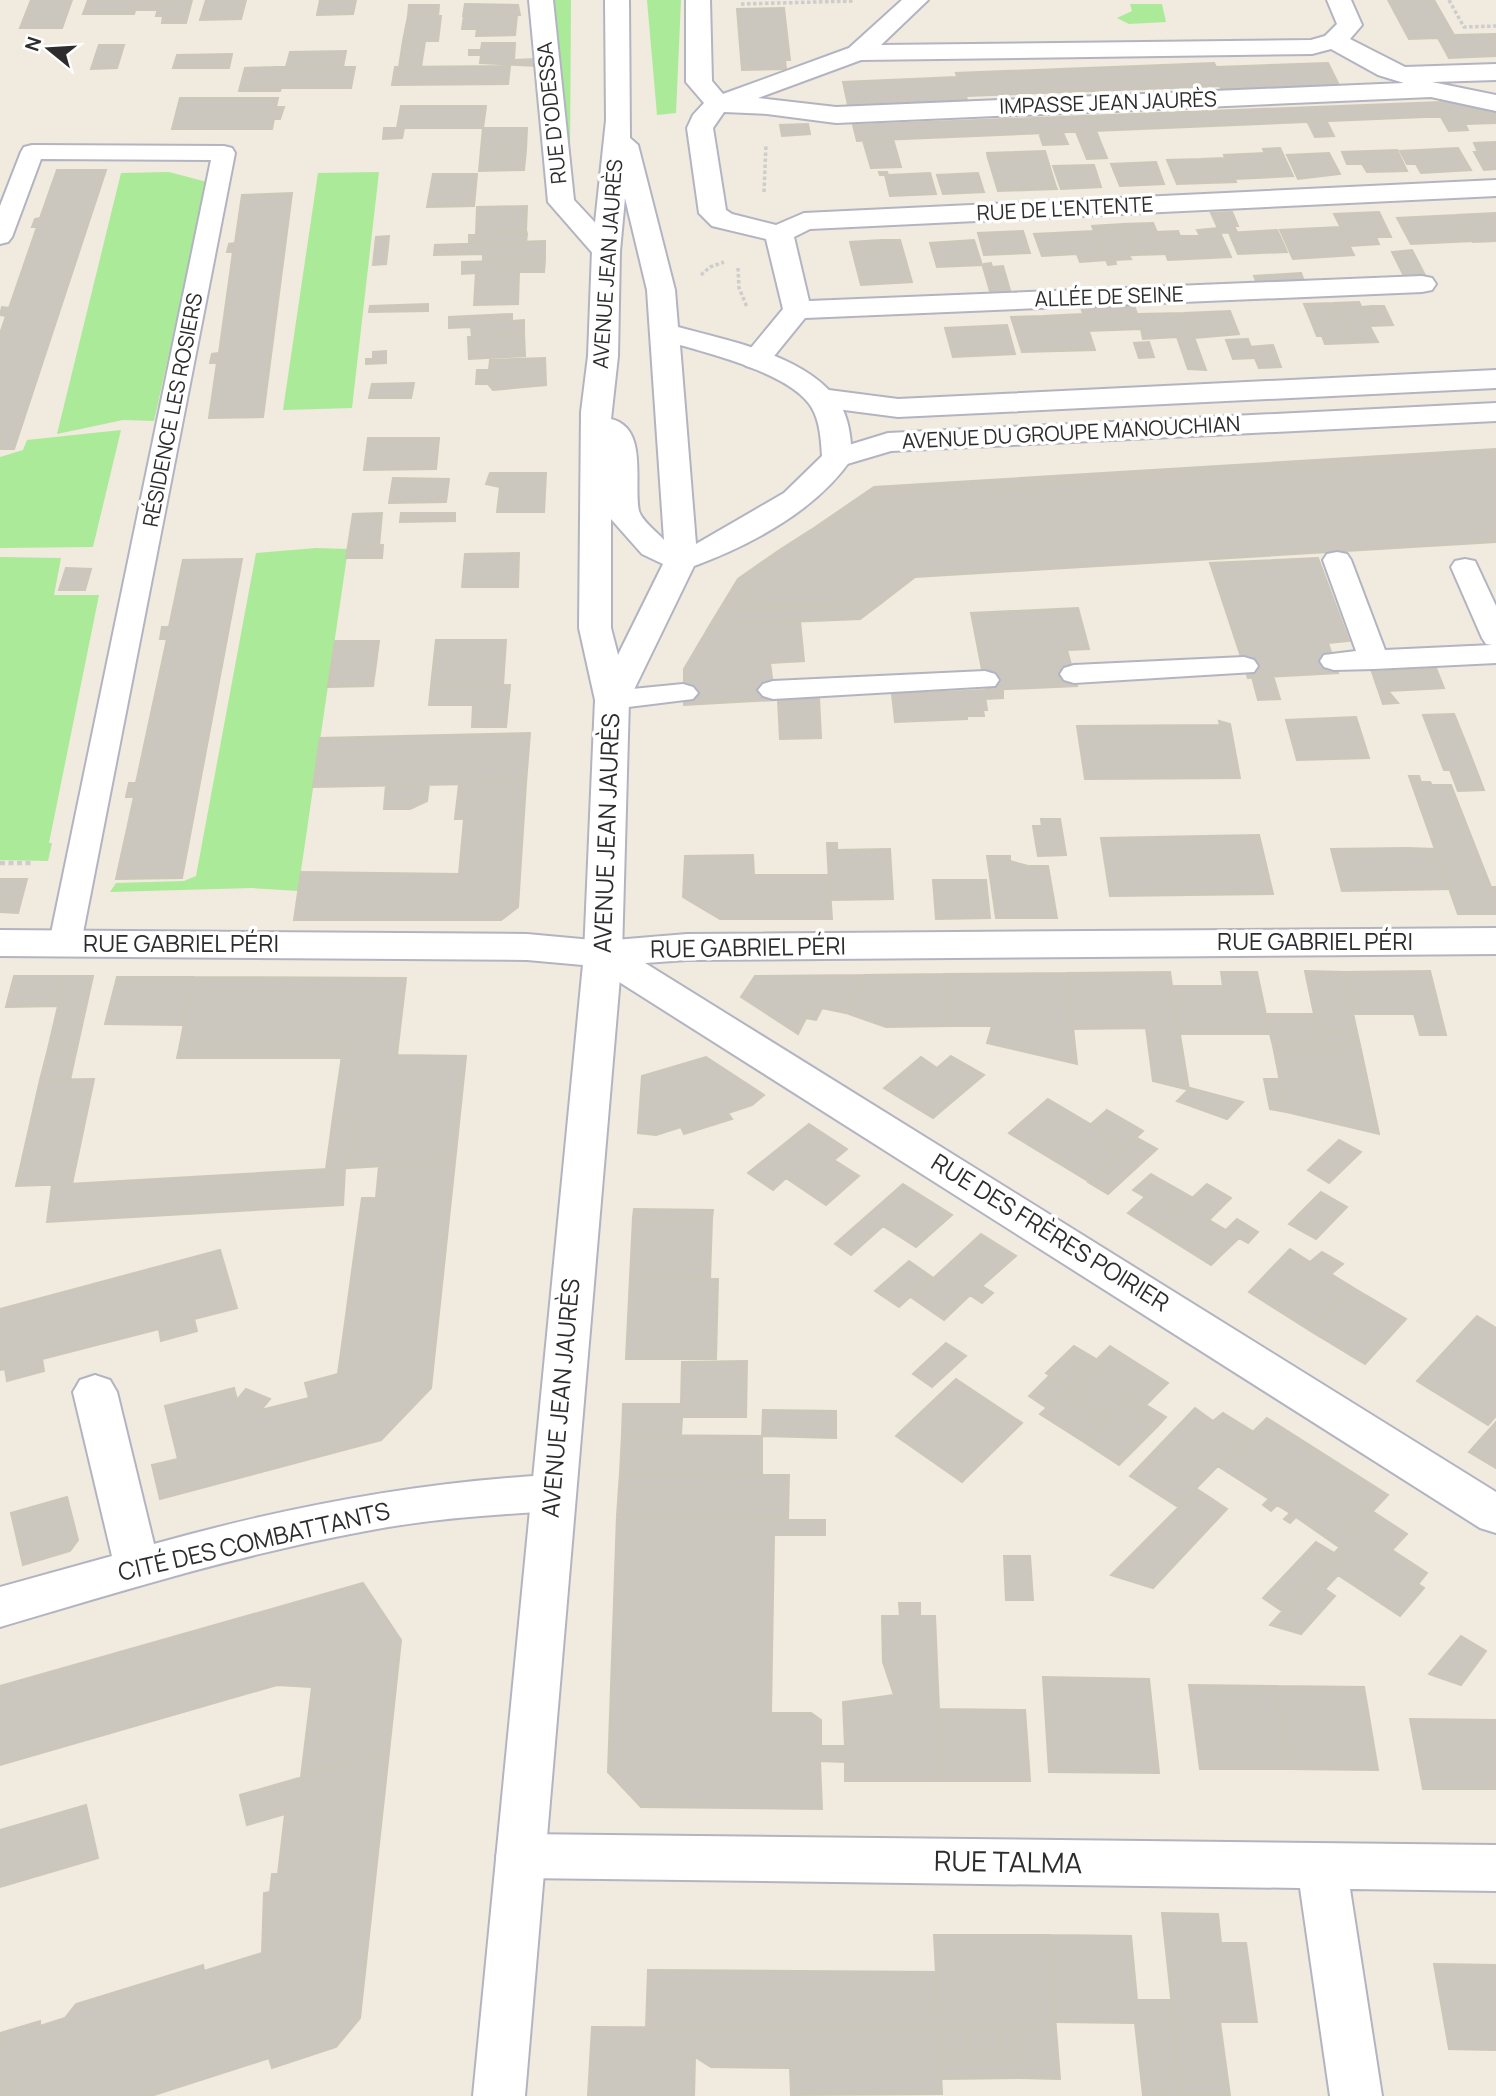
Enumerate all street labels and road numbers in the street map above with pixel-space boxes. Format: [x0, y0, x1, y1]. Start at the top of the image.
street label: RUE D'ODESSA [530, 41, 572, 186]
street label: IMPASSE JEAN JAURÈS [999, 84, 1217, 120]
street label: AVENUE JEAN JAURÈS [586, 158, 628, 370]
street label: RUE DE L'ENTENTE [976, 189, 1154, 227]
street label: ALLÉE DE SEINE [1034, 279, 1184, 313]
street label: RÉSIDENCE LES ROSIERS [136, 290, 208, 529]
street label: AVENUE DU GROUPE MANOUCHIAN [901, 409, 1241, 455]
street label: AVENUE JEAN JAURÈS [585, 713, 626, 953]
street label: RUE GABRIEL PÉRI [1217, 924, 1413, 957]
street label: RUE GABRIEL PÉRI [83, 926, 279, 959]
street label: RUE GABRIEL PÉRI [650, 928, 846, 965]
street label: RUE DES FRÈRES POIRIER [925, 1145, 1176, 1319]
street label: AVENUE JEAN JAURÈS [533, 1277, 586, 1519]
street label: CITÉ DES COMBATTANTS [115, 1493, 393, 1588]
street label: RUE TALMA [934, 1841, 1083, 1881]

